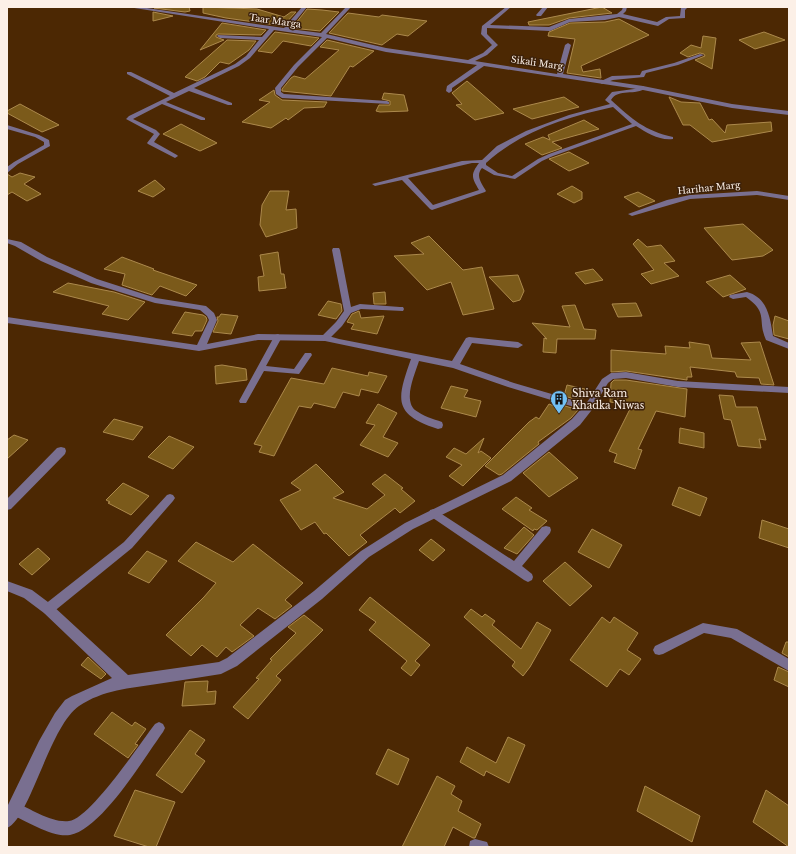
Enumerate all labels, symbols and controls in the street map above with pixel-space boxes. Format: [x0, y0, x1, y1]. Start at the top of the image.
street label: Taar Marga [248, 11, 302, 30]
street label: Sikali Marg [510, 53, 564, 72]
street label: Harihar Marg [677, 179, 741, 196]
place label: Shiva Ram Khadka Niwas [572, 387, 645, 412]
building icon: Shiva Ram Khadka Niwas [549, 389, 569, 414]

